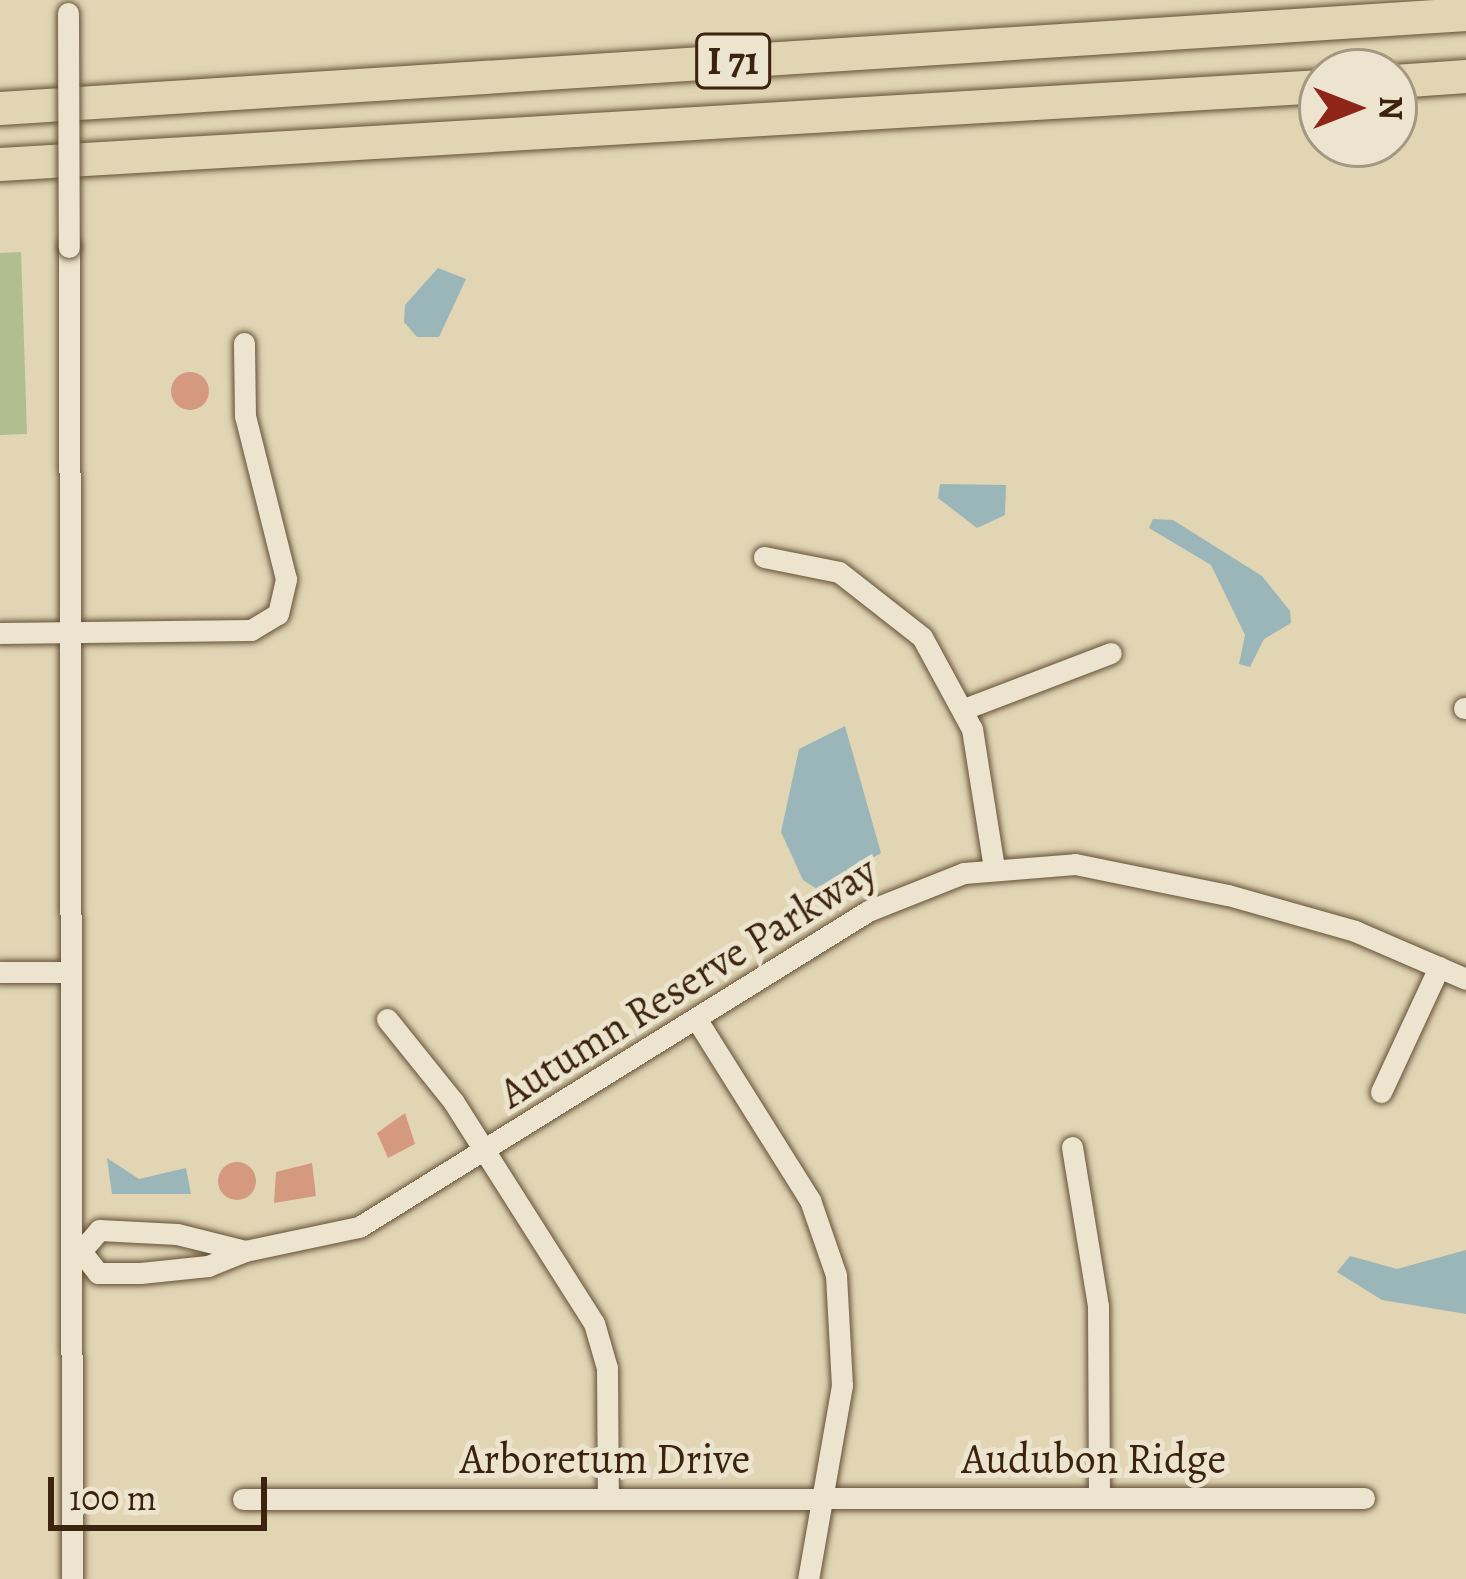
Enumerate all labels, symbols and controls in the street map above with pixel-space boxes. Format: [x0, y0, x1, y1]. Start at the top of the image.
road number: I 71 [694, 28, 772, 94]
north arrow [1298, 48, 1418, 168]
text: N [1369, 96, 1414, 120]
street label: Autumn Reserve Parkway [490, 845, 886, 1119]
street label: Arboretum Drive [460, 1434, 750, 1484]
street label: Audubon Ridge [962, 1434, 1226, 1484]
scale bar [54, 1453, 273, 1527]
text: 100 m [69, 1473, 157, 1522]

